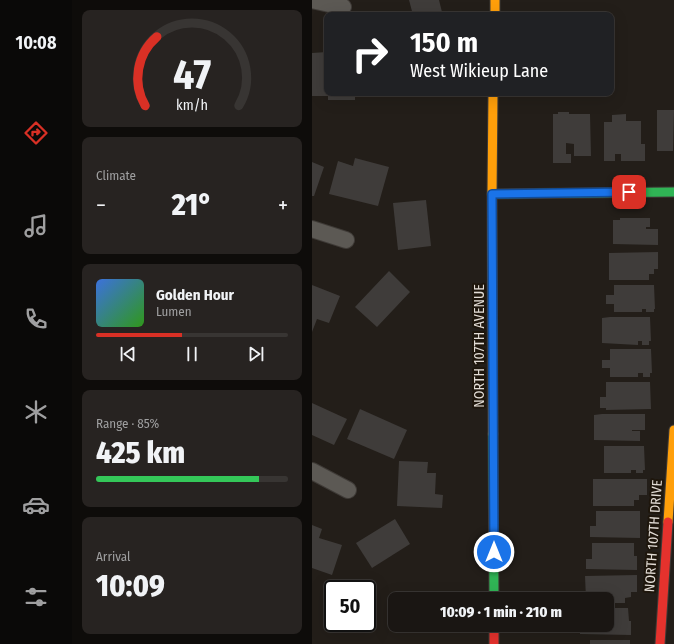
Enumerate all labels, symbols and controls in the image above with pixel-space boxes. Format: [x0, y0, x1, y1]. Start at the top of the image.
text: 150 m [410, 26, 478, 59]
icon: right [344, 28, 396, 80]
text: 10:08 [16, 32, 56, 54]
text: 47 [173, 50, 211, 100]
text: West Wikieup Lane [410, 60, 548, 82]
text: km/h [176, 97, 208, 114]
icon: directions [22, 119, 50, 147]
text: Climate [96, 168, 136, 183]
pin [612, 175, 646, 209]
icon: arrive [618, 181, 640, 203]
text: 21° [172, 187, 212, 223]
text: − [96, 192, 106, 219]
text: + [278, 192, 288, 219]
icon: music [22, 212, 50, 240]
street label: NORTH 107TH AVENUE [471, 284, 488, 408]
text: Golden Hour [156, 286, 234, 304]
text: Lumen [156, 304, 192, 319]
icon: phone [22, 305, 50, 333]
icon: previous [117, 343, 139, 365]
icon: pause [181, 343, 203, 365]
icon: next [245, 343, 267, 365]
icon: climate [22, 398, 50, 426]
text: Range · 85% [96, 416, 159, 431]
text: 425 km [96, 435, 185, 471]
street label: NORTH 107TH DRIVE [641, 479, 666, 593]
icon: car [22, 491, 50, 519]
position arrow [473, 531, 515, 573]
text: Arrival [96, 549, 130, 564]
text: 10:09 [96, 568, 165, 604]
speed limit sign: 50 [324, 580, 376, 632]
icon: filters [22, 583, 50, 611]
text: 10:09 · 1 min · 210 m [440, 603, 562, 621]

